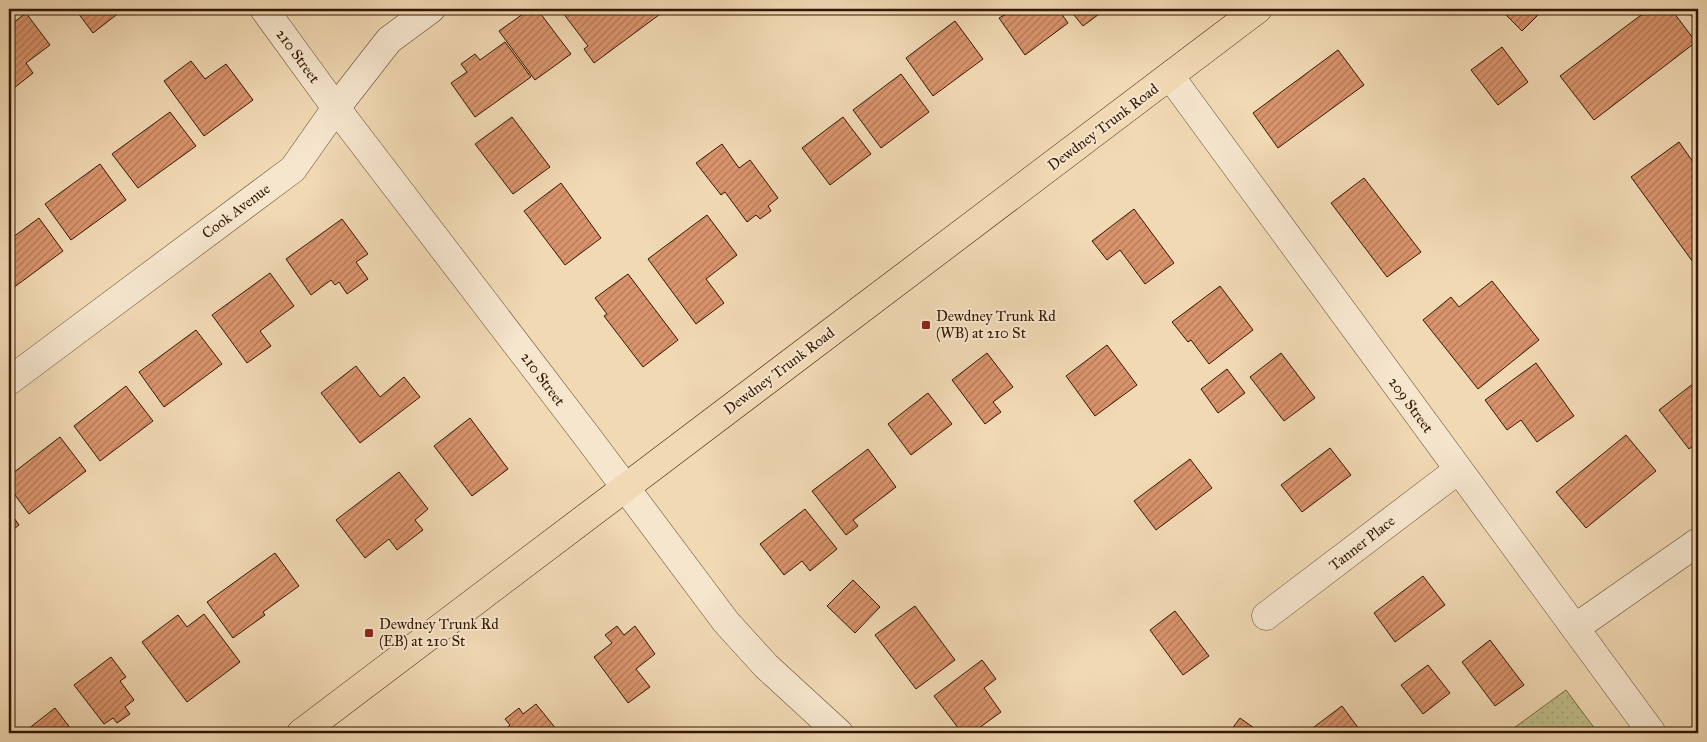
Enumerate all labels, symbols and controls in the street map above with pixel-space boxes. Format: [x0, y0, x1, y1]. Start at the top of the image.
street label: 210 Street [272, 25, 324, 87]
street label: Dewdney Trunk Road [1044, 79, 1162, 174]
street label: Cook Avenue [198, 180, 274, 242]
place label: Dewdney Trunk Rd (WB) at 210 St [936, 307, 1056, 343]
marker: Dewdney Trunk Rd (WB) at 210 St [920, 319, 932, 331]
street label: Dewdney Trunk Road [720, 323, 838, 418]
street label: 210 Street [517, 349, 569, 410]
street label: 209 Street [1385, 374, 1438, 437]
street label: Tanner Place [1325, 512, 1399, 574]
place label: Dewdney Trunk Rd (EB) at 210 St [379, 615, 499, 651]
marker: Dewdney Trunk Rd (EB) at 210 St [363, 627, 375, 639]

